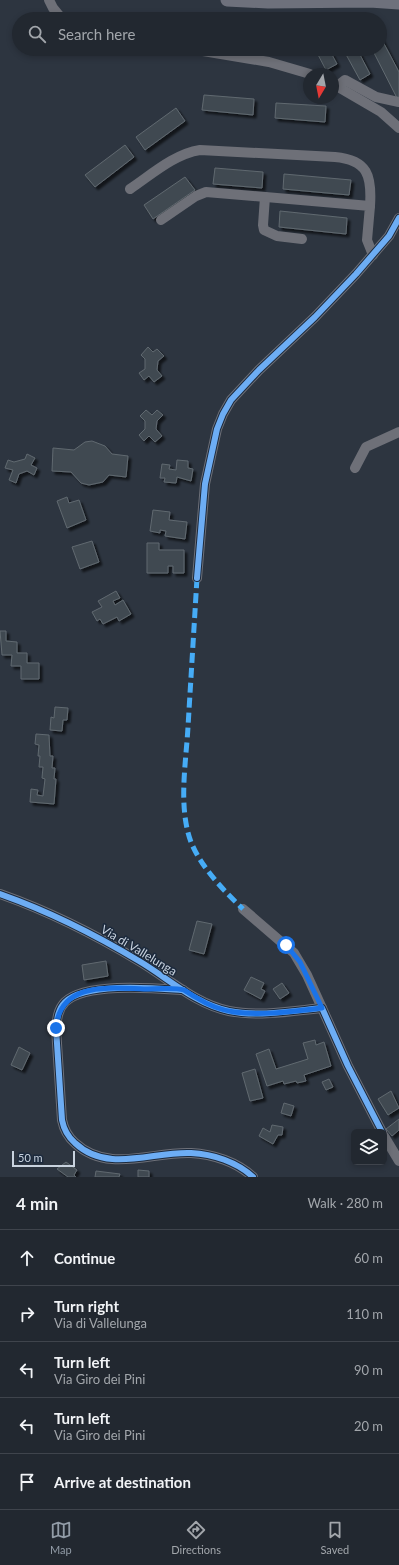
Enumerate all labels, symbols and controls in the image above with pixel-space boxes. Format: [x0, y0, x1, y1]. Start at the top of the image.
search box [12, 12, 387, 56]
icon: search [26, 23, 48, 45]
text: Search here [58, 25, 135, 43]
north arrow [303, 68, 339, 104]
street label: Via di Vallelunga [98, 921, 180, 979]
route start [277, 936, 295, 954]
route end [47, 1019, 65, 1037]
map controls [351, 1129, 387, 1165]
button: layers [351, 1129, 387, 1165]
scale bar [12, 1149, 75, 1168]
text: 50 m [18, 1151, 43, 1164]
text: 4 min [16, 1193, 58, 1214]
text: Walk · 280 m [307, 1195, 383, 1211]
icon: ahead [16, 1247, 38, 1269]
text: Continue [54, 1249, 115, 1267]
text: 60 m [354, 1250, 383, 1266]
text: Turn right [54, 1297, 119, 1315]
icon: right [16, 1303, 38, 1325]
text: 110 m [346, 1306, 383, 1322]
text: Via di Vallelunga [54, 1315, 147, 1331]
text: Turn left [54, 1353, 110, 1371]
icon: left [16, 1359, 38, 1381]
text: 90 m [354, 1362, 383, 1378]
text: Via Giro dei Pini [54, 1371, 145, 1387]
text: Turn left [54, 1409, 110, 1427]
icon: left [16, 1415, 38, 1437]
text: 20 m [354, 1418, 383, 1434]
text: Via Giro dei Pini [54, 1427, 145, 1443]
icon: arrive [16, 1471, 38, 1493]
text: Arrive at destination [54, 1473, 191, 1491]
tab: Map [50, 1519, 72, 1556]
tab: Directions [171, 1519, 221, 1556]
tab: Saved [320, 1519, 349, 1556]

